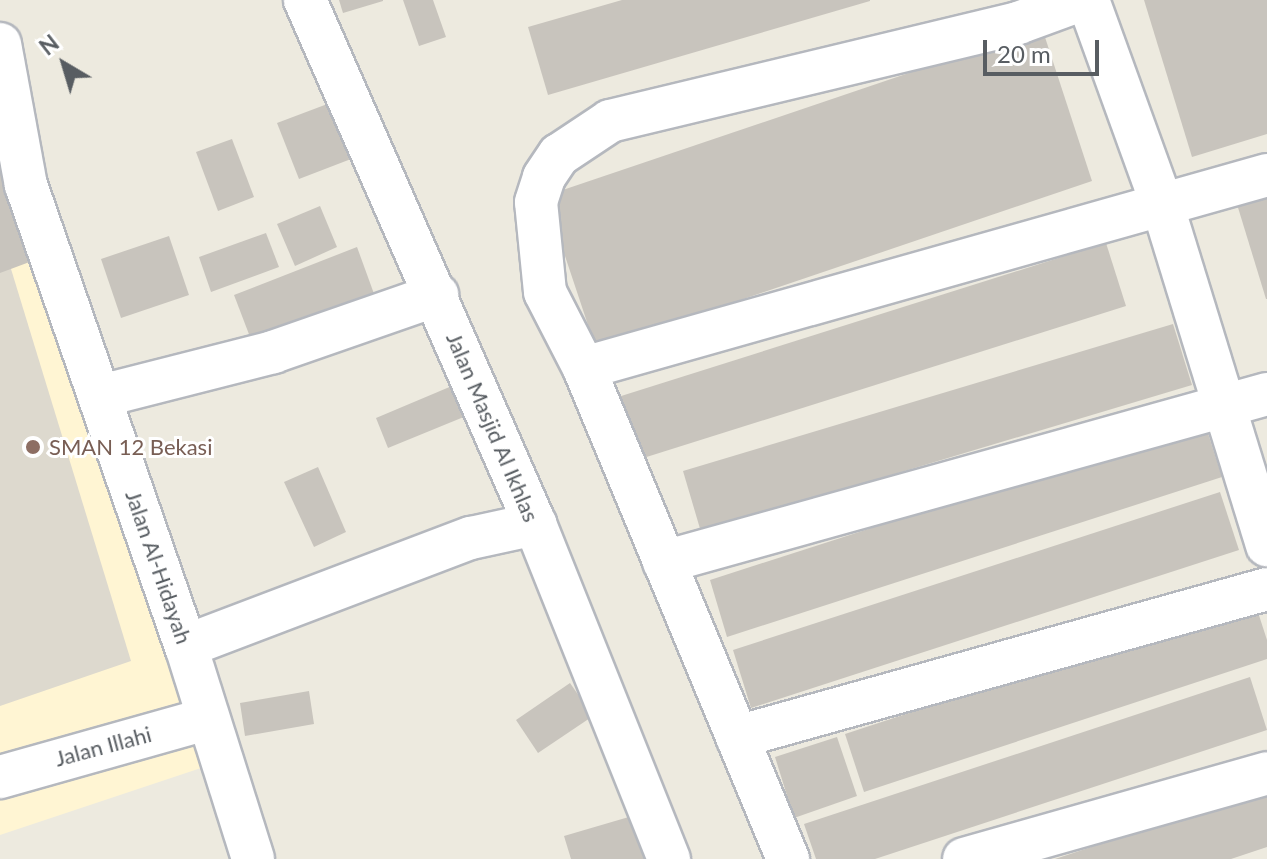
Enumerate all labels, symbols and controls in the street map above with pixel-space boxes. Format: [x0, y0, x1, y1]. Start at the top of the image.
north arrow [24, 24, 104, 104]
scale bar [987, 24, 1103, 74]
text: N [34, 29, 64, 61]
text: 20 m [997, 39, 1051, 68]
street label: Jalan Masjid Al Ikhlas [441, 328, 545, 526]
place label: SMAN 12 Bekasi [49, 434, 212, 460]
marker: SMAN 12 Bekasi [24, 438, 42, 456]
street label: Jalan Al-Hidayah [120, 486, 198, 648]
street label: Jalan Illahi [52, 720, 154, 772]

